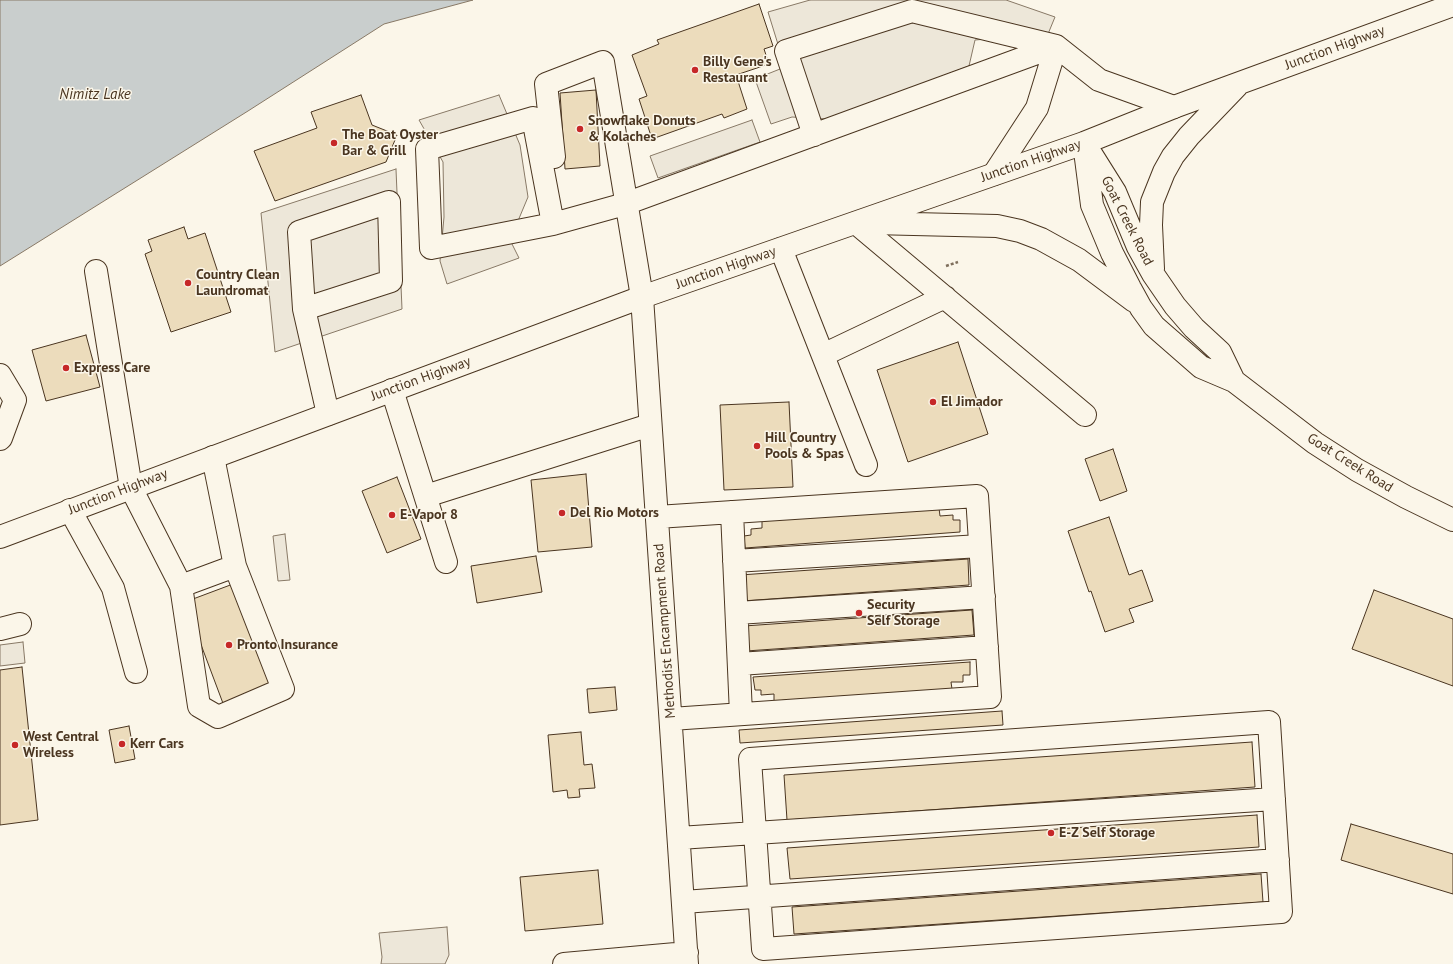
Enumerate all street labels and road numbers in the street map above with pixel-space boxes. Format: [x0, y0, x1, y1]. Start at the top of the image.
street label: Junction Highway [1283, 22, 1387, 74]
street label: Junction Highway [979, 136, 1083, 186]
street label: Goat Creek Road [1097, 173, 1157, 269]
street label: Junction Highway [674, 243, 778, 293]
street label: Junction Highway [369, 353, 473, 405]
street label: Goat Creek Road [1304, 430, 1396, 496]
street label: Junction Highway [66, 465, 170, 519]
street label: Methodist Encampment Road [651, 543, 679, 719]

